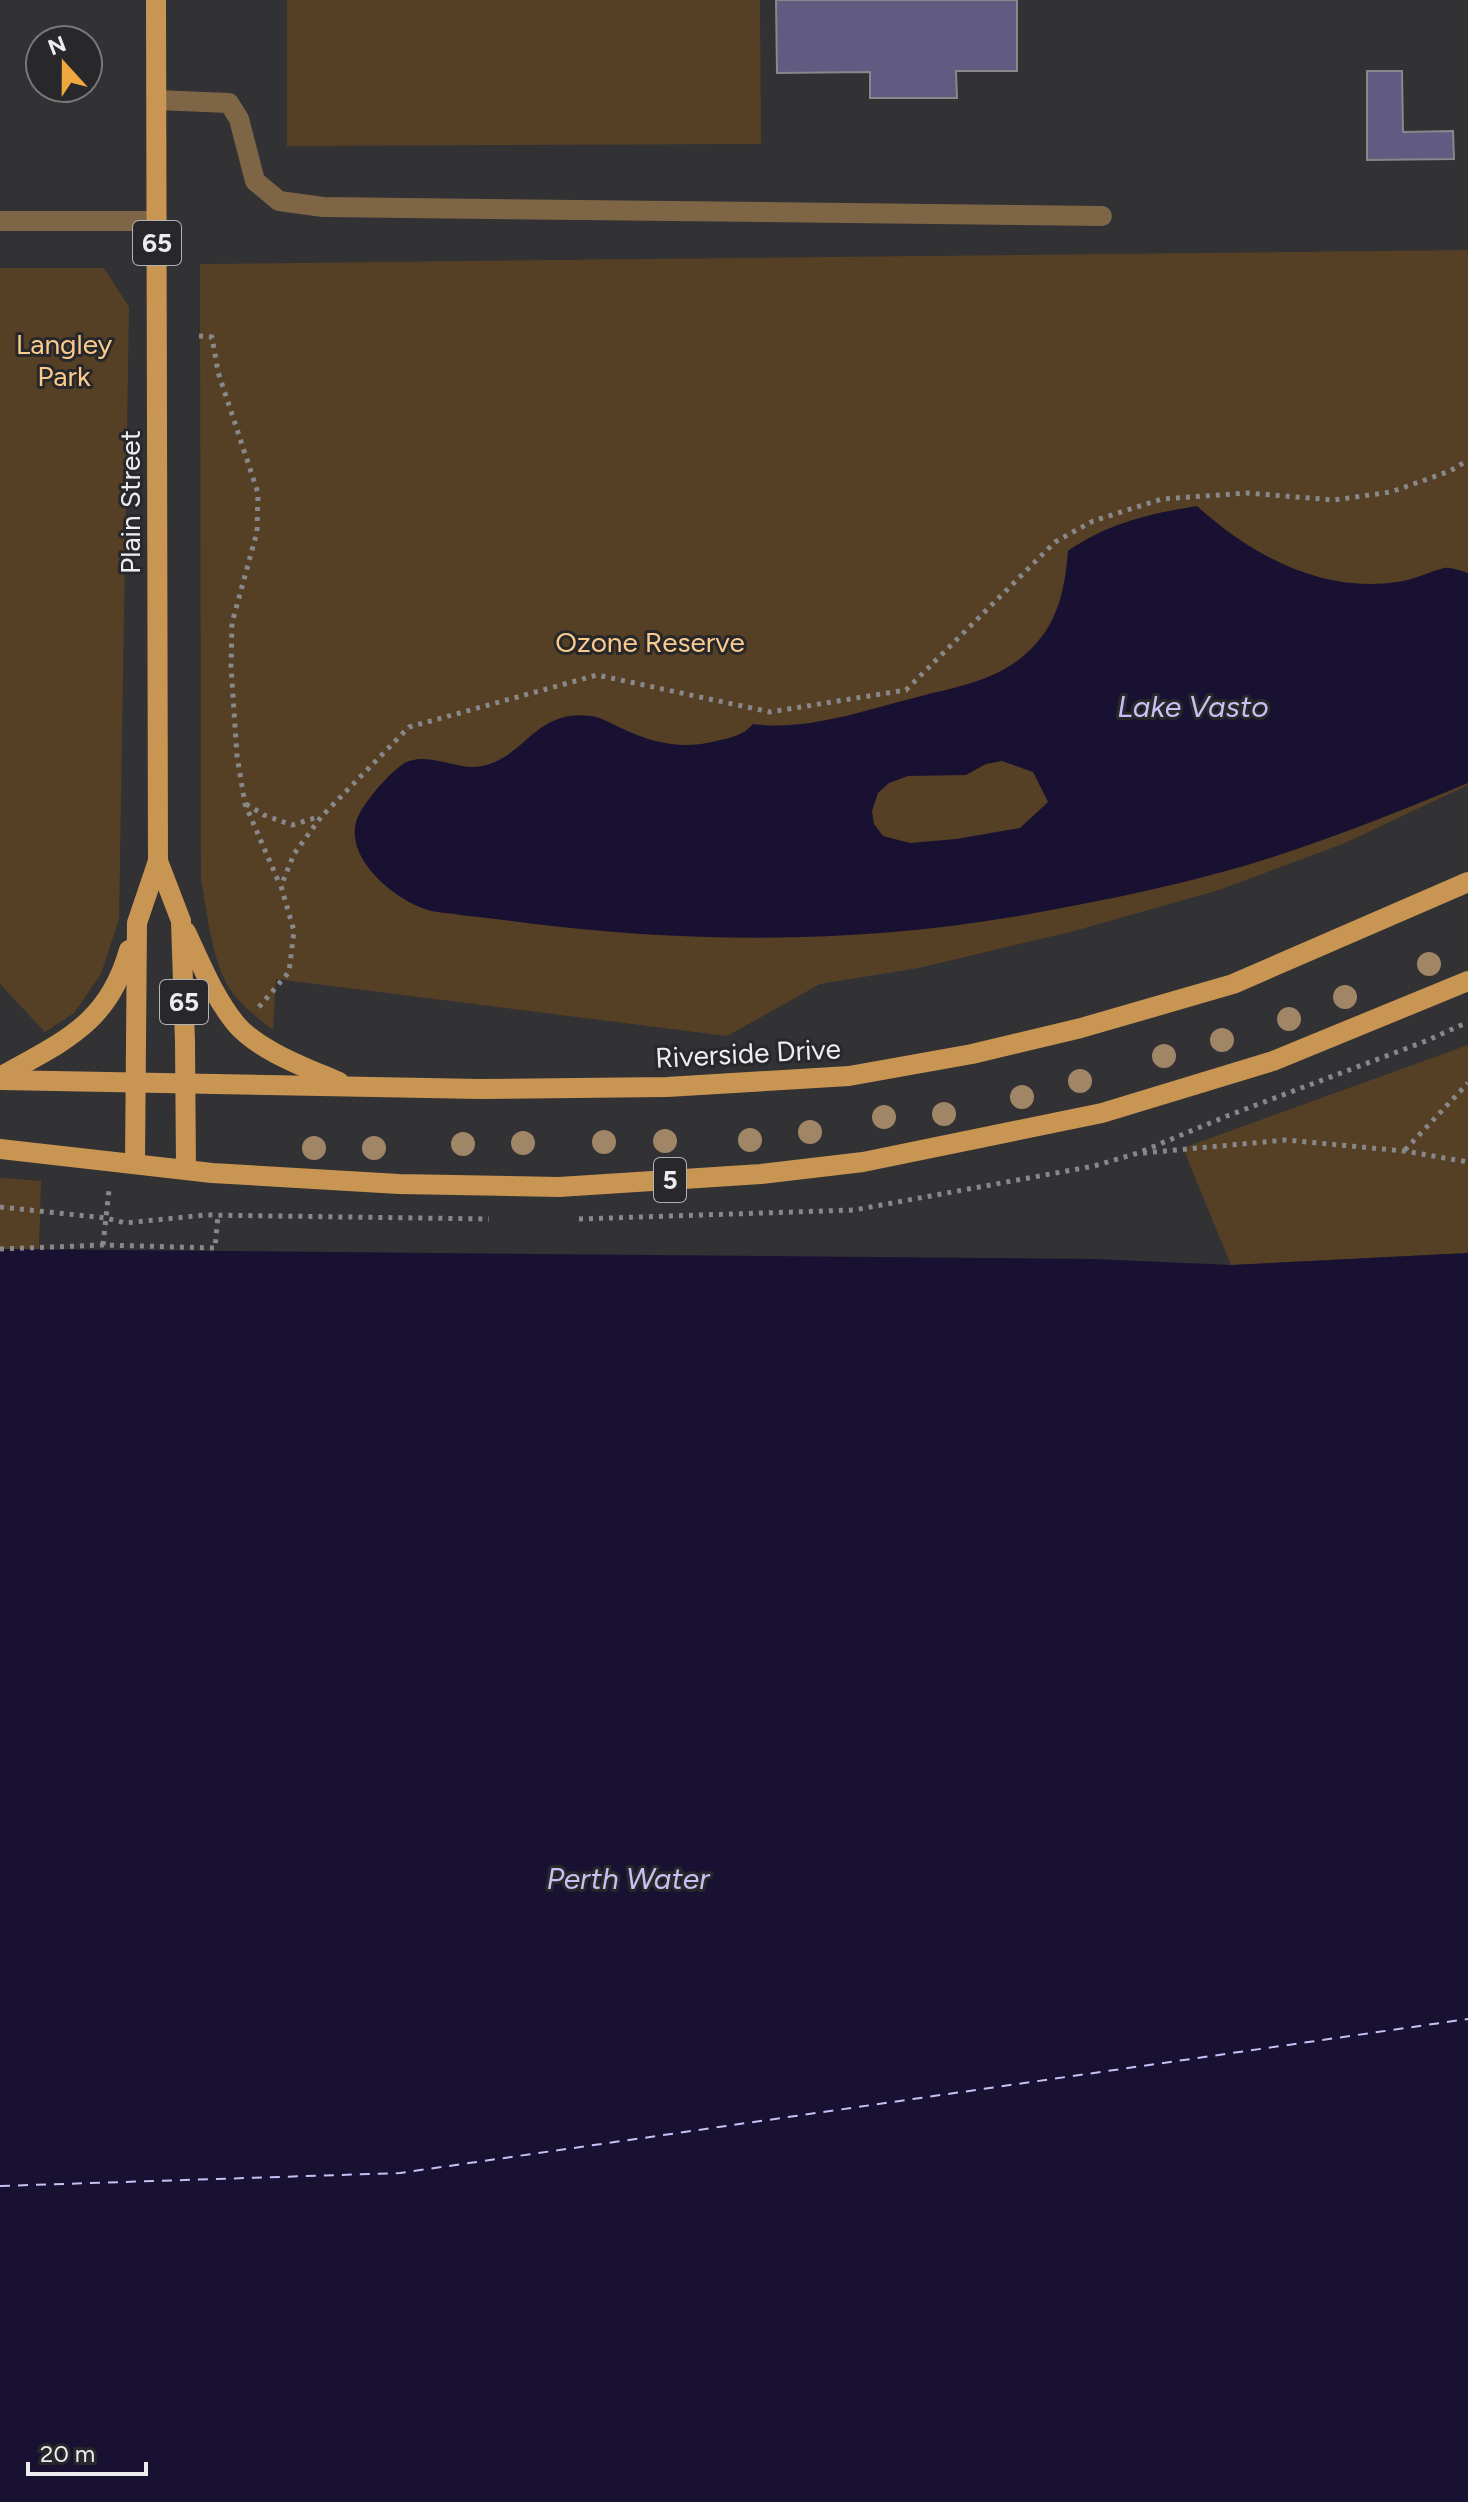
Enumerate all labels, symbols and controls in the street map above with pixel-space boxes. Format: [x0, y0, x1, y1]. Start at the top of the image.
north arrow [24, 24, 104, 104]
text: N [44, 30, 70, 61]
road number: 65 [133, 221, 181, 265]
park label: Langley Park [16, 327, 113, 393]
street label: Plain Street [113, 430, 147, 574]
park label: Ozone Reserve [555, 625, 745, 659]
water label: Lake Vasto [1117, 688, 1269, 725]
road number: 65 [160, 980, 208, 1024]
street label: Riverside Drive [654, 1031, 842, 1075]
road number: 5 [654, 1158, 686, 1202]
water label: Perth Water [547, 1860, 711, 1897]
scale bar [28, 2426, 146, 2476]
text: 20 m [40, 2439, 95, 2468]

